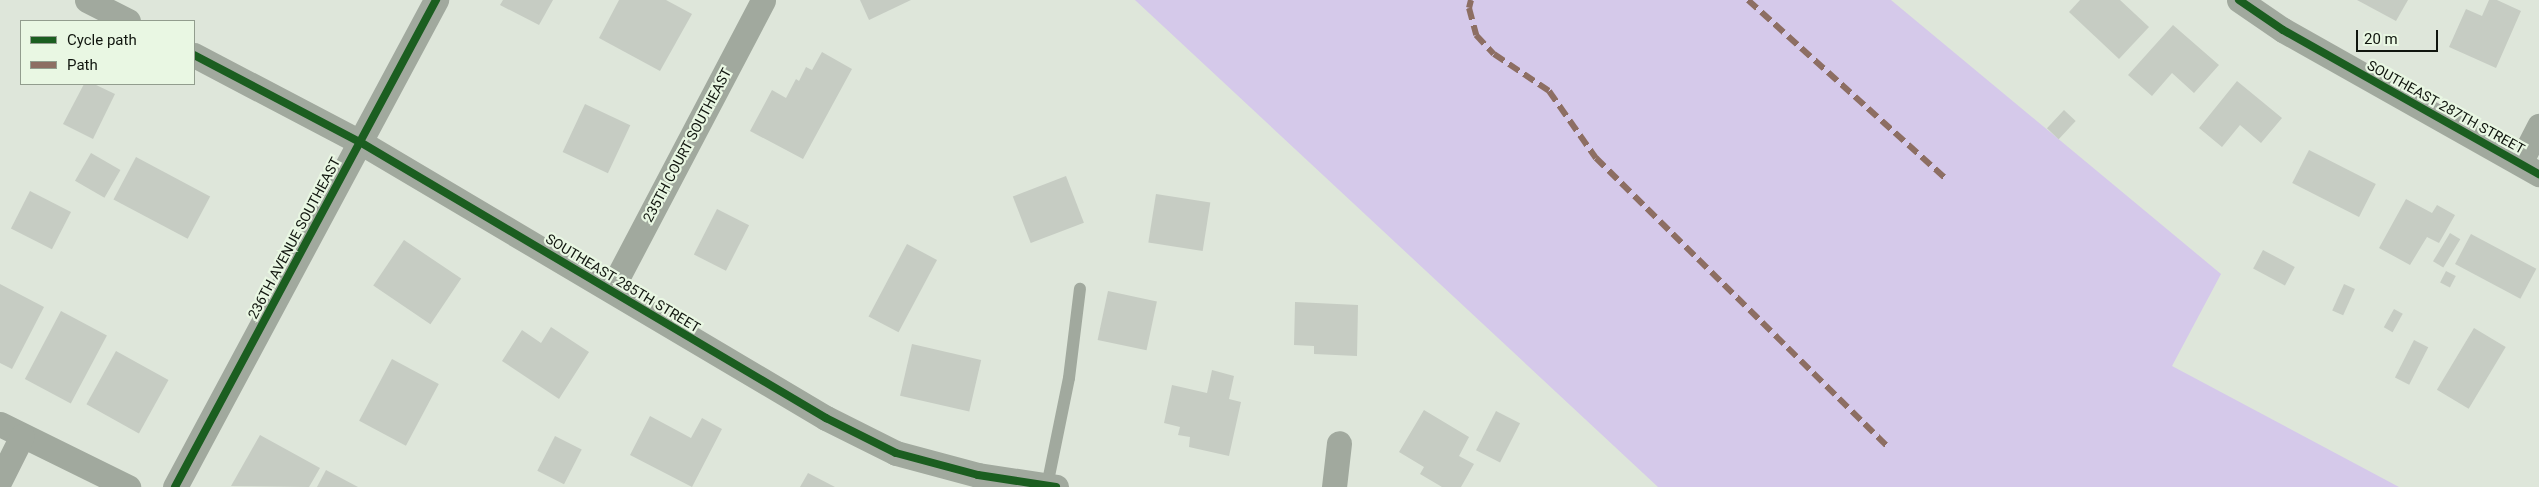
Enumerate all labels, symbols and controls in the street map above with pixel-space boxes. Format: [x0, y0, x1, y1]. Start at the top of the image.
legend [20, 20, 195, 85]
scale bar [2359, 20, 2442, 52]
text: 20 m [2364, 30, 2398, 48]
text: Cycle path [67, 31, 137, 49]
text: Path [67, 56, 98, 74]
street label: SOUTHEAST 287TH STREET [2364, 57, 2528, 157]
street label: 235TH COURT SOUTHEAST [639, 65, 735, 225]
street label: 236TH AVENUE SOUTHEAST [244, 154, 344, 322]
street label: SOUTHEAST 285TH STREET [543, 230, 703, 336]

